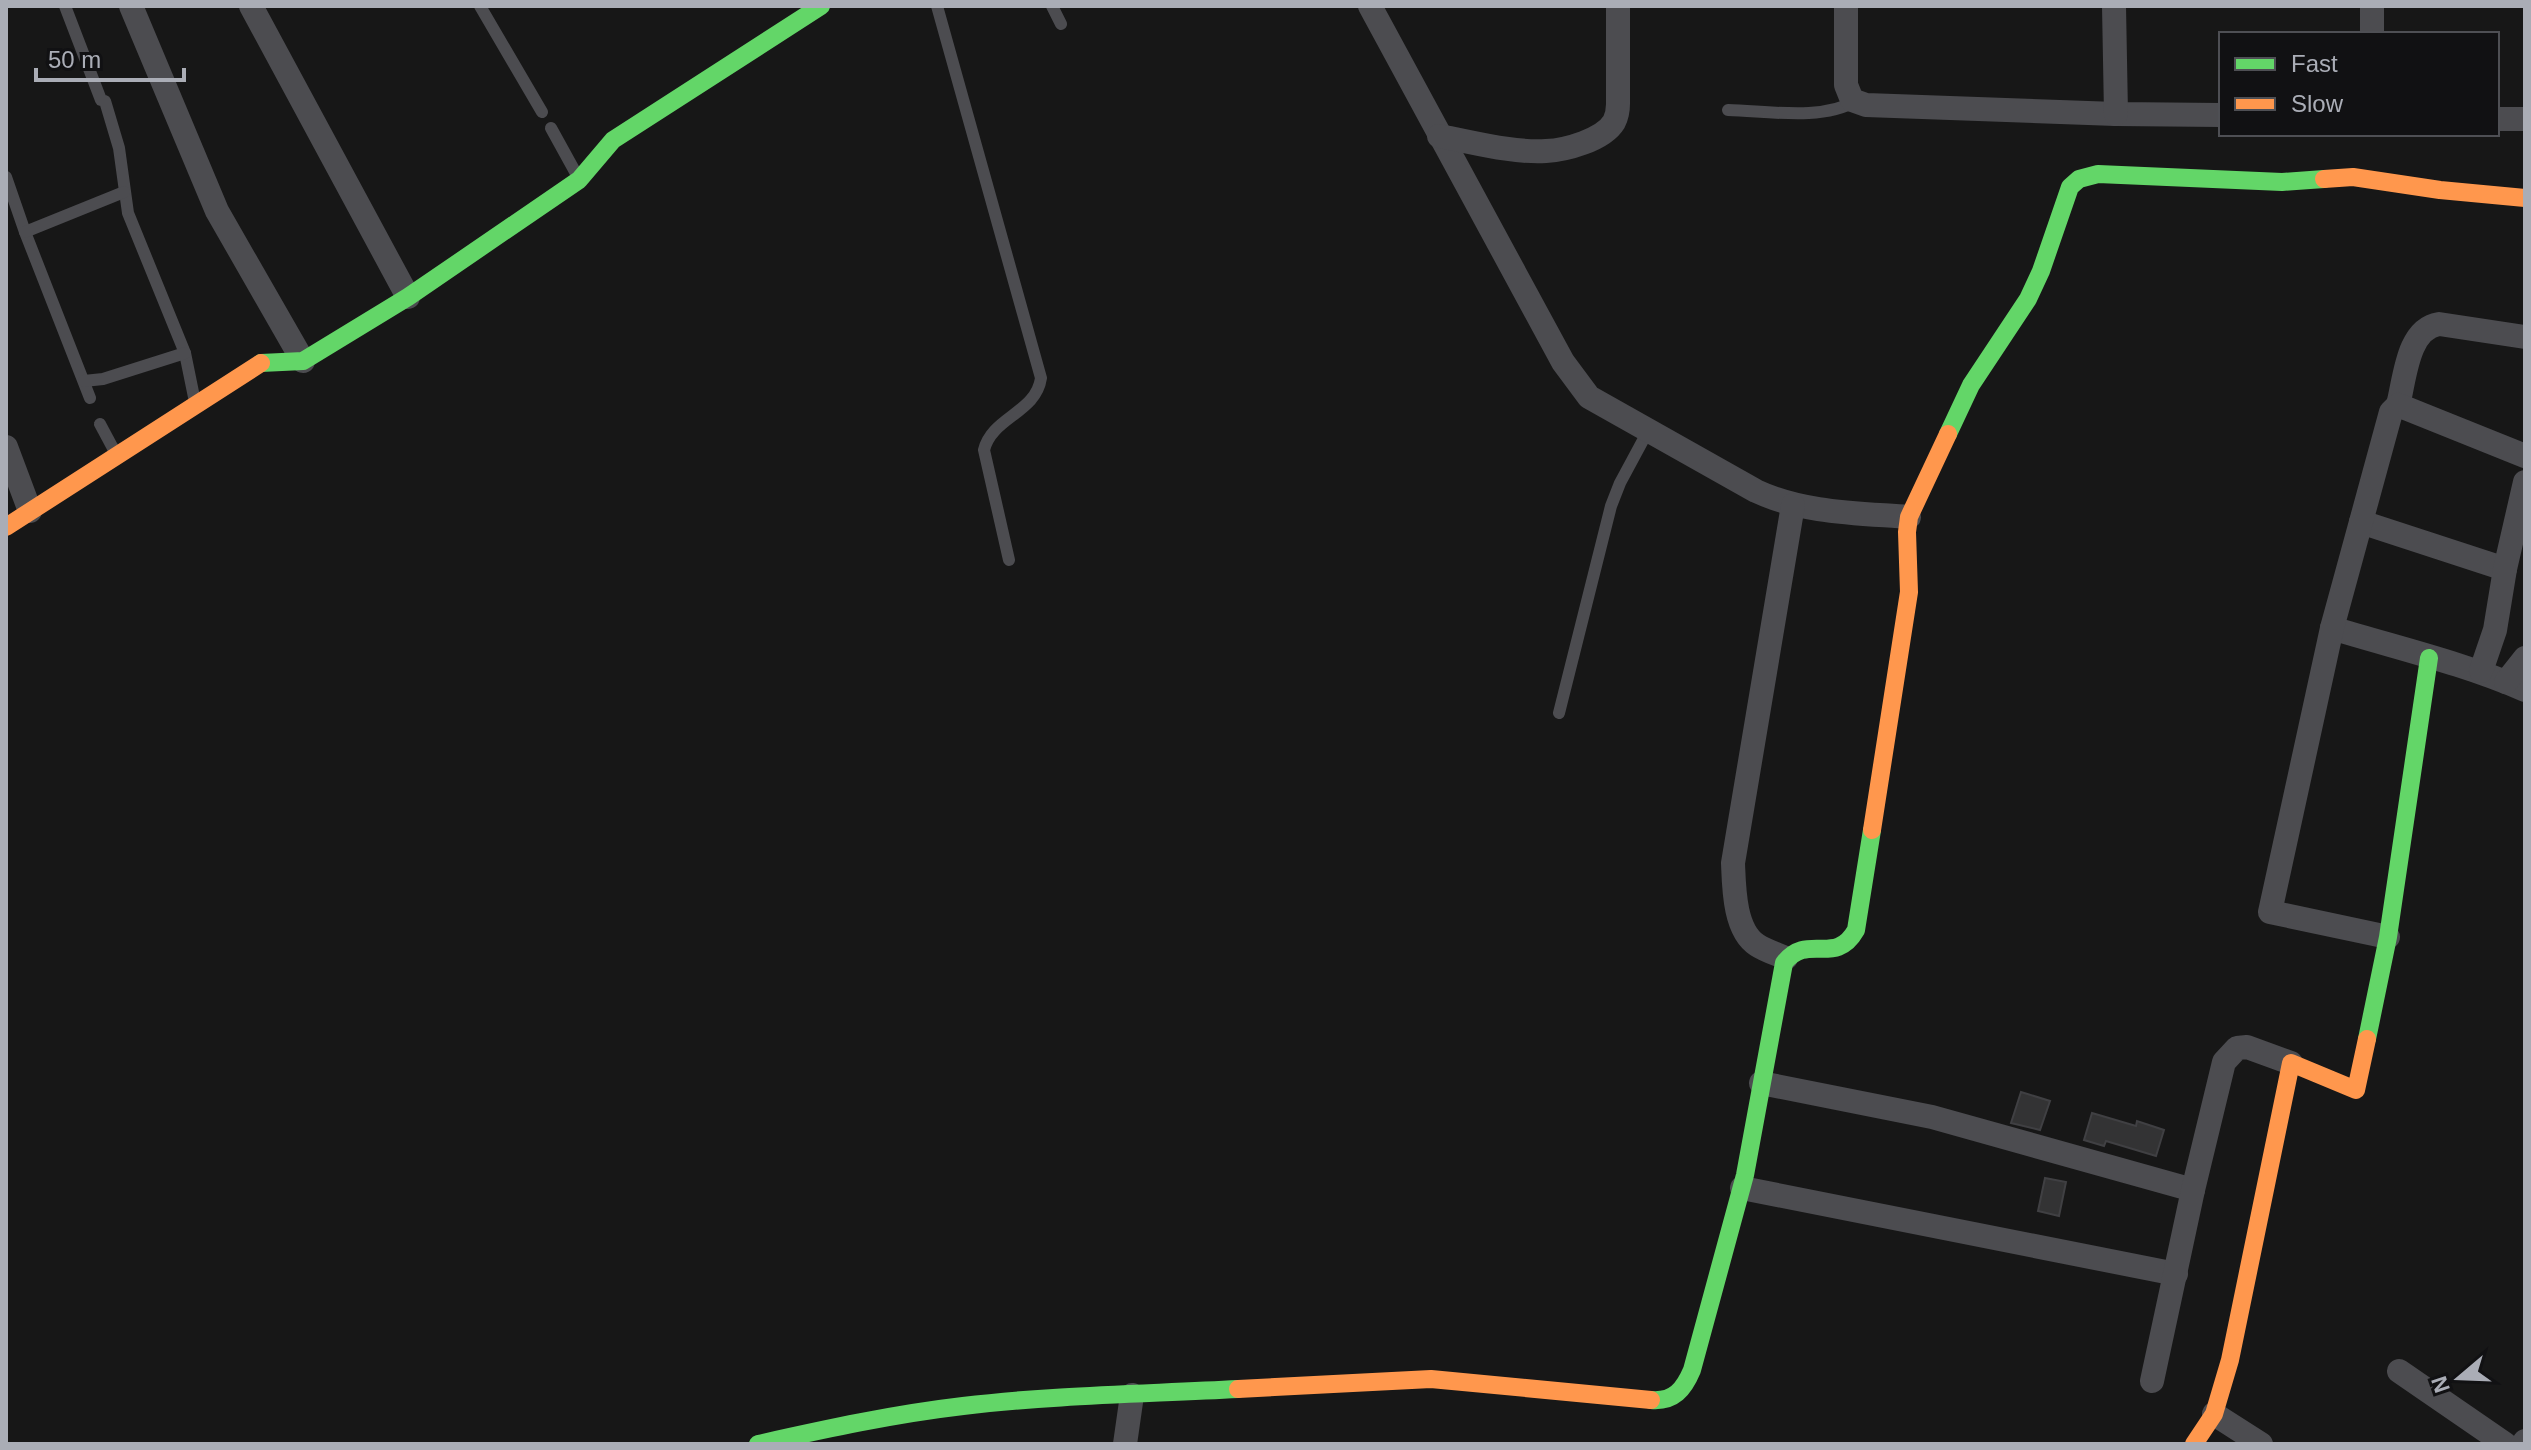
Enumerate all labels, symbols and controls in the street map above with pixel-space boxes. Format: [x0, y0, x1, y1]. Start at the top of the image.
scale bar [36, 32, 184, 82]
legend [2219, 32, 2499, 136]
text: 50 m [48, 46, 101, 73]
text: Fast [2291, 50, 2338, 77]
text: Slow [2291, 90, 2344, 117]
north arrow [2419, 1338, 2499, 1418]
text: N [2426, 1373, 2455, 1396]

